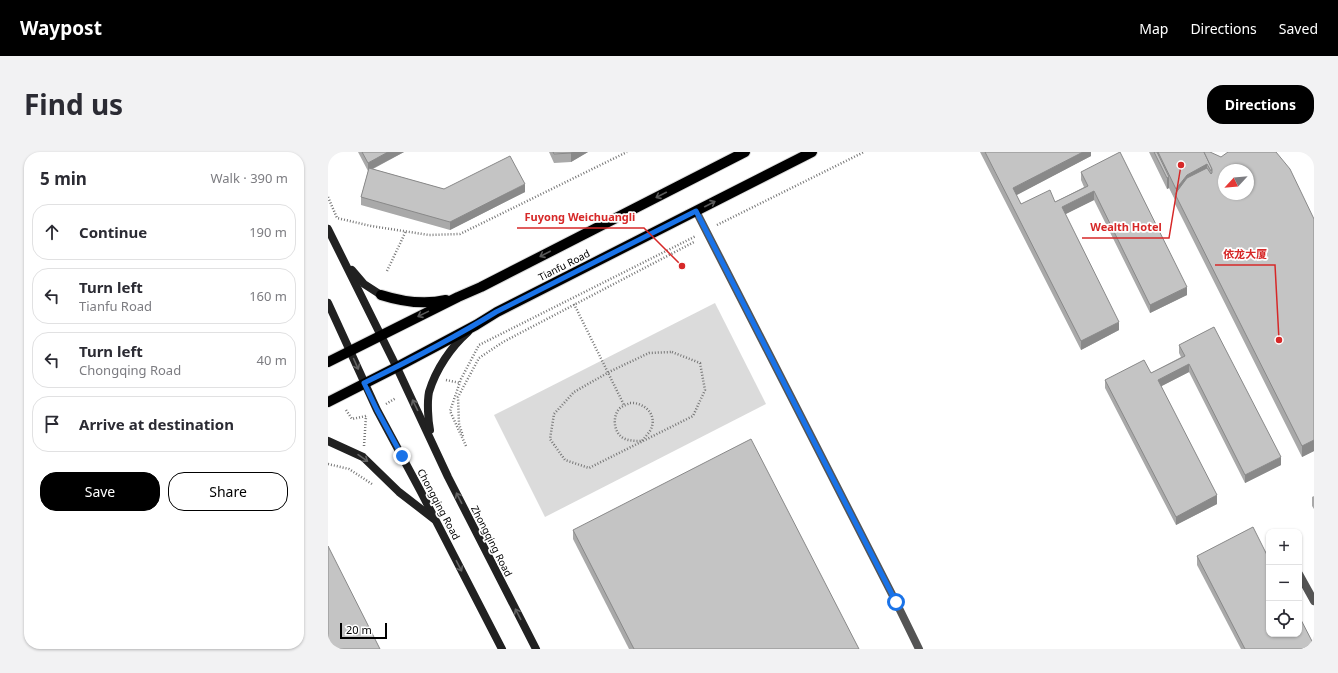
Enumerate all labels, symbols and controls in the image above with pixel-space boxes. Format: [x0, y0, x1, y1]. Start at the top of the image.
text: Waypost [20, 15, 102, 41]
text: Map [1139, 19, 1168, 38]
text: Directions [1190, 19, 1257, 38]
text: Saved [1279, 19, 1318, 38]
text: Find us [24, 85, 123, 123]
button: Directions [1207, 85, 1314, 124]
north arrow [1218, 164, 1254, 200]
text: 5 min [40, 167, 87, 190]
text: Walk · 390 m [210, 169, 288, 187]
one-way arrow [655, 192, 667, 199]
one-way arrow [704, 200, 716, 207]
callout: Fuyong Weichuangli [517, 205, 644, 228]
text: Fuyong Weichuangli [525, 209, 635, 224]
callout: Wealth Hotel [1082, 215, 1169, 238]
text: Wealth Hotel [1090, 219, 1162, 234]
icon: ahead [41, 221, 63, 243]
text: Continue [79, 222, 147, 242]
text: 190 m [249, 223, 287, 241]
callout: 依龙大厦 [1215, 242, 1275, 265]
street label: Tianfu Road [536, 246, 592, 284]
text: 依龙大厦 [1223, 246, 1267, 261]
one-way arrow [539, 251, 551, 259]
text: Turn left [79, 277, 143, 297]
icon: left [41, 285, 63, 307]
text: 160 m [249, 287, 287, 305]
text: Tianfu Road [79, 297, 152, 315]
one-way arrow [417, 311, 429, 318]
text: Turn left [79, 341, 143, 361]
icon: left [41, 349, 63, 371]
text: 40 m [257, 351, 287, 369]
one-way arrow [353, 357, 360, 369]
text: Chongqing Road [79, 361, 181, 379]
one-way arrow [411, 399, 418, 411]
icon: arrive [41, 413, 63, 435]
text: Arrive at destination [79, 414, 234, 434]
route end [393, 447, 411, 465]
one-way arrow [357, 454, 368, 462]
street label: Chongqing Road [414, 466, 464, 542]
button: Save [40, 472, 160, 511]
button: Share [168, 472, 288, 511]
one-way arrow [455, 493, 462, 505]
street label: Zhongqing Road [468, 503, 516, 579]
map controls [1266, 529, 1302, 637]
button: + [1266, 529, 1302, 565]
one-way arrow [456, 559, 464, 571]
button: − [1266, 565, 1302, 601]
route start [887, 593, 905, 611]
button: locate [1266, 601, 1302, 637]
one-way arrow [514, 608, 521, 620]
scale bar [340, 621, 387, 640]
text: 20 m [346, 622, 372, 637]

